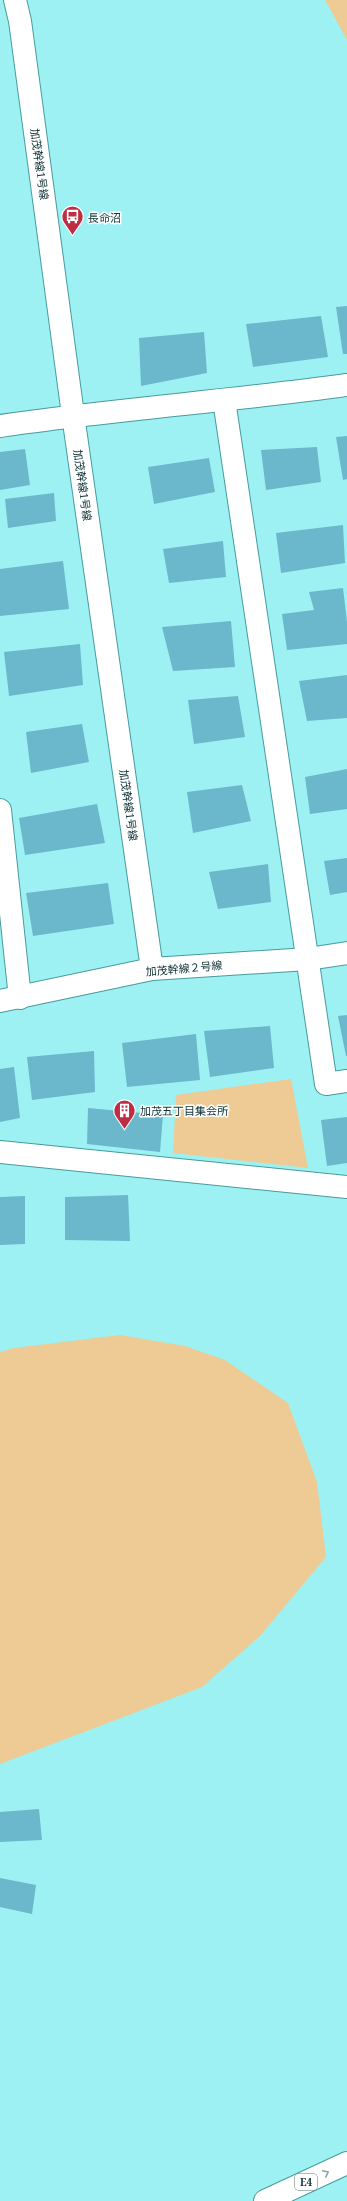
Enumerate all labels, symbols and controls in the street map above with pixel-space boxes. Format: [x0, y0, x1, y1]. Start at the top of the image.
street label: 加茂幹線1号線 [28, 127, 52, 201]
bus stop icon: 長命沼 [59, 204, 85, 237]
place label: 長命沼 [88, 210, 121, 225]
street label: 加茂幹線1号線 [71, 448, 95, 522]
street label: 加茂幹線1号線 [117, 768, 141, 842]
street label: 加茂幹線２号線 [145, 957, 223, 979]
building icon: 加茂五丁目集会所 [112, 1097, 138, 1130]
place label: 加茂五丁目集会所 [140, 1103, 229, 1118]
one-way arrow [321, 2170, 329, 2178]
road number: E4 [295, 2174, 317, 2190]

